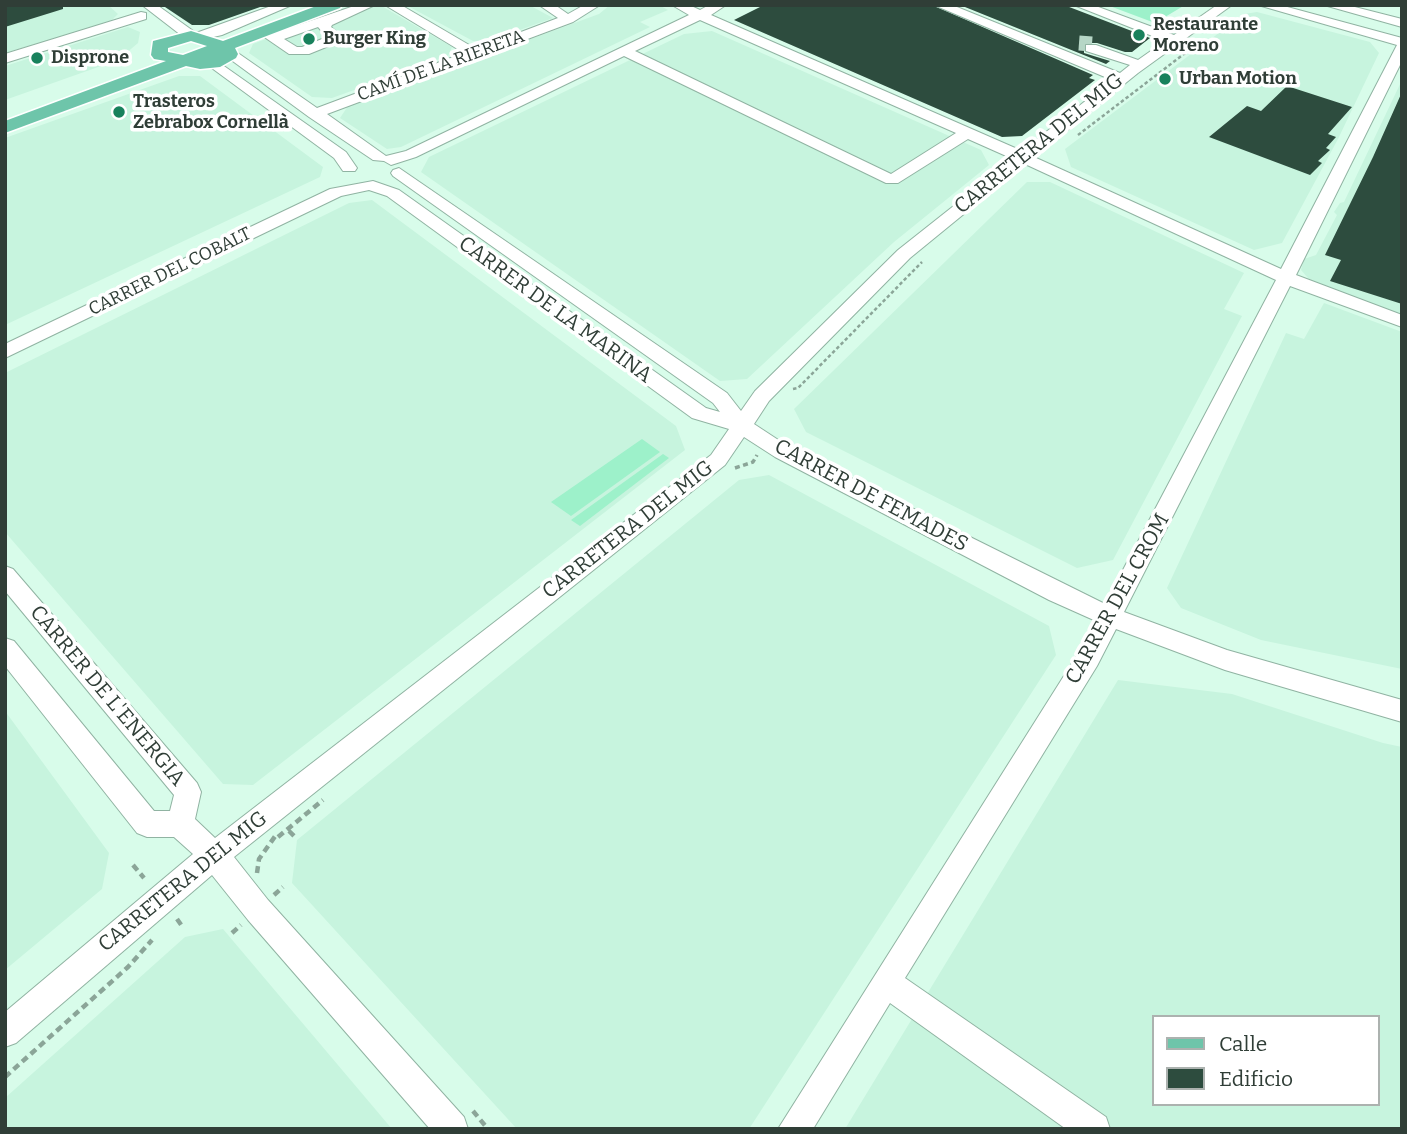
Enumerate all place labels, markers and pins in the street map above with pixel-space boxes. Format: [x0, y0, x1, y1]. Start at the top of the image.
place label: Restaurante Moreno [1153, 14, 1258, 56]
marker: Restaurante Moreno [1131, 27, 1147, 43]
place label: Burger King [323, 28, 426, 50]
marker: Burger King [301, 31, 317, 47]
place label: Disprone [51, 47, 129, 69]
marker: Disprone [29, 50, 45, 66]
place label: Urban Motion [1179, 68, 1297, 90]
marker: Urban Motion [1157, 71, 1173, 87]
place label: Trasteros Zebrabox Cornellà [133, 91, 289, 134]
marker: Trasteros Zebrabox Cornellà [111, 104, 127, 120]

